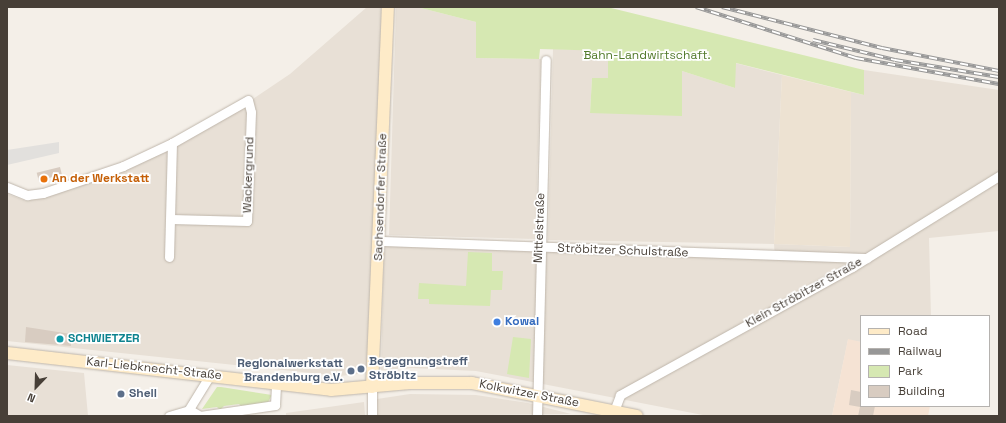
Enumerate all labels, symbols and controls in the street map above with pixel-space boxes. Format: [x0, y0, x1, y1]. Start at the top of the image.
park label: Bahn-Landwirtschaft. [583, 49, 711, 63]
street label: Sachsendorfer Straße [372, 133, 390, 261]
street label: Wackergrund [240, 137, 258, 213]
place label: An der Werkstatt [52, 172, 149, 186]
marker: An der Werkstatt [39, 174, 49, 184]
street label: Mittelstraße [532, 193, 548, 263]
street label: Ströbitzer Schulstraße [557, 242, 689, 260]
street label: Klein Ströbitzer Straße [743, 255, 865, 331]
place label: Kowal [505, 315, 539, 329]
legend [860, 315, 990, 407]
marker: Kowal [492, 317, 502, 327]
text: Road [898, 323, 927, 339]
place label: SCHWIETZER [68, 332, 140, 346]
marker: SCHWIETZER [55, 334, 65, 344]
text: Railway [898, 343, 942, 359]
street label: Karl-Liebknecht-Straße [85, 355, 223, 383]
place label: Begegnungstreff Ströbitz [369, 355, 468, 383]
place label: Regionalwerkstatt Brandenburg e.V. [237, 357, 343, 385]
text: Park [898, 363, 923, 379]
marker: Begegnungstreff Ströbitz [356, 364, 366, 374]
marker: Regionalwerkstatt Brandenburg e.V. [346, 366, 356, 376]
north arrow [16, 367, 56, 407]
street label: Kolkwitzer Straße [478, 377, 580, 411]
text: Building [898, 383, 945, 399]
place label: Shell [129, 387, 157, 401]
marker: Shell [116, 389, 126, 399]
text: N [25, 390, 37, 406]

